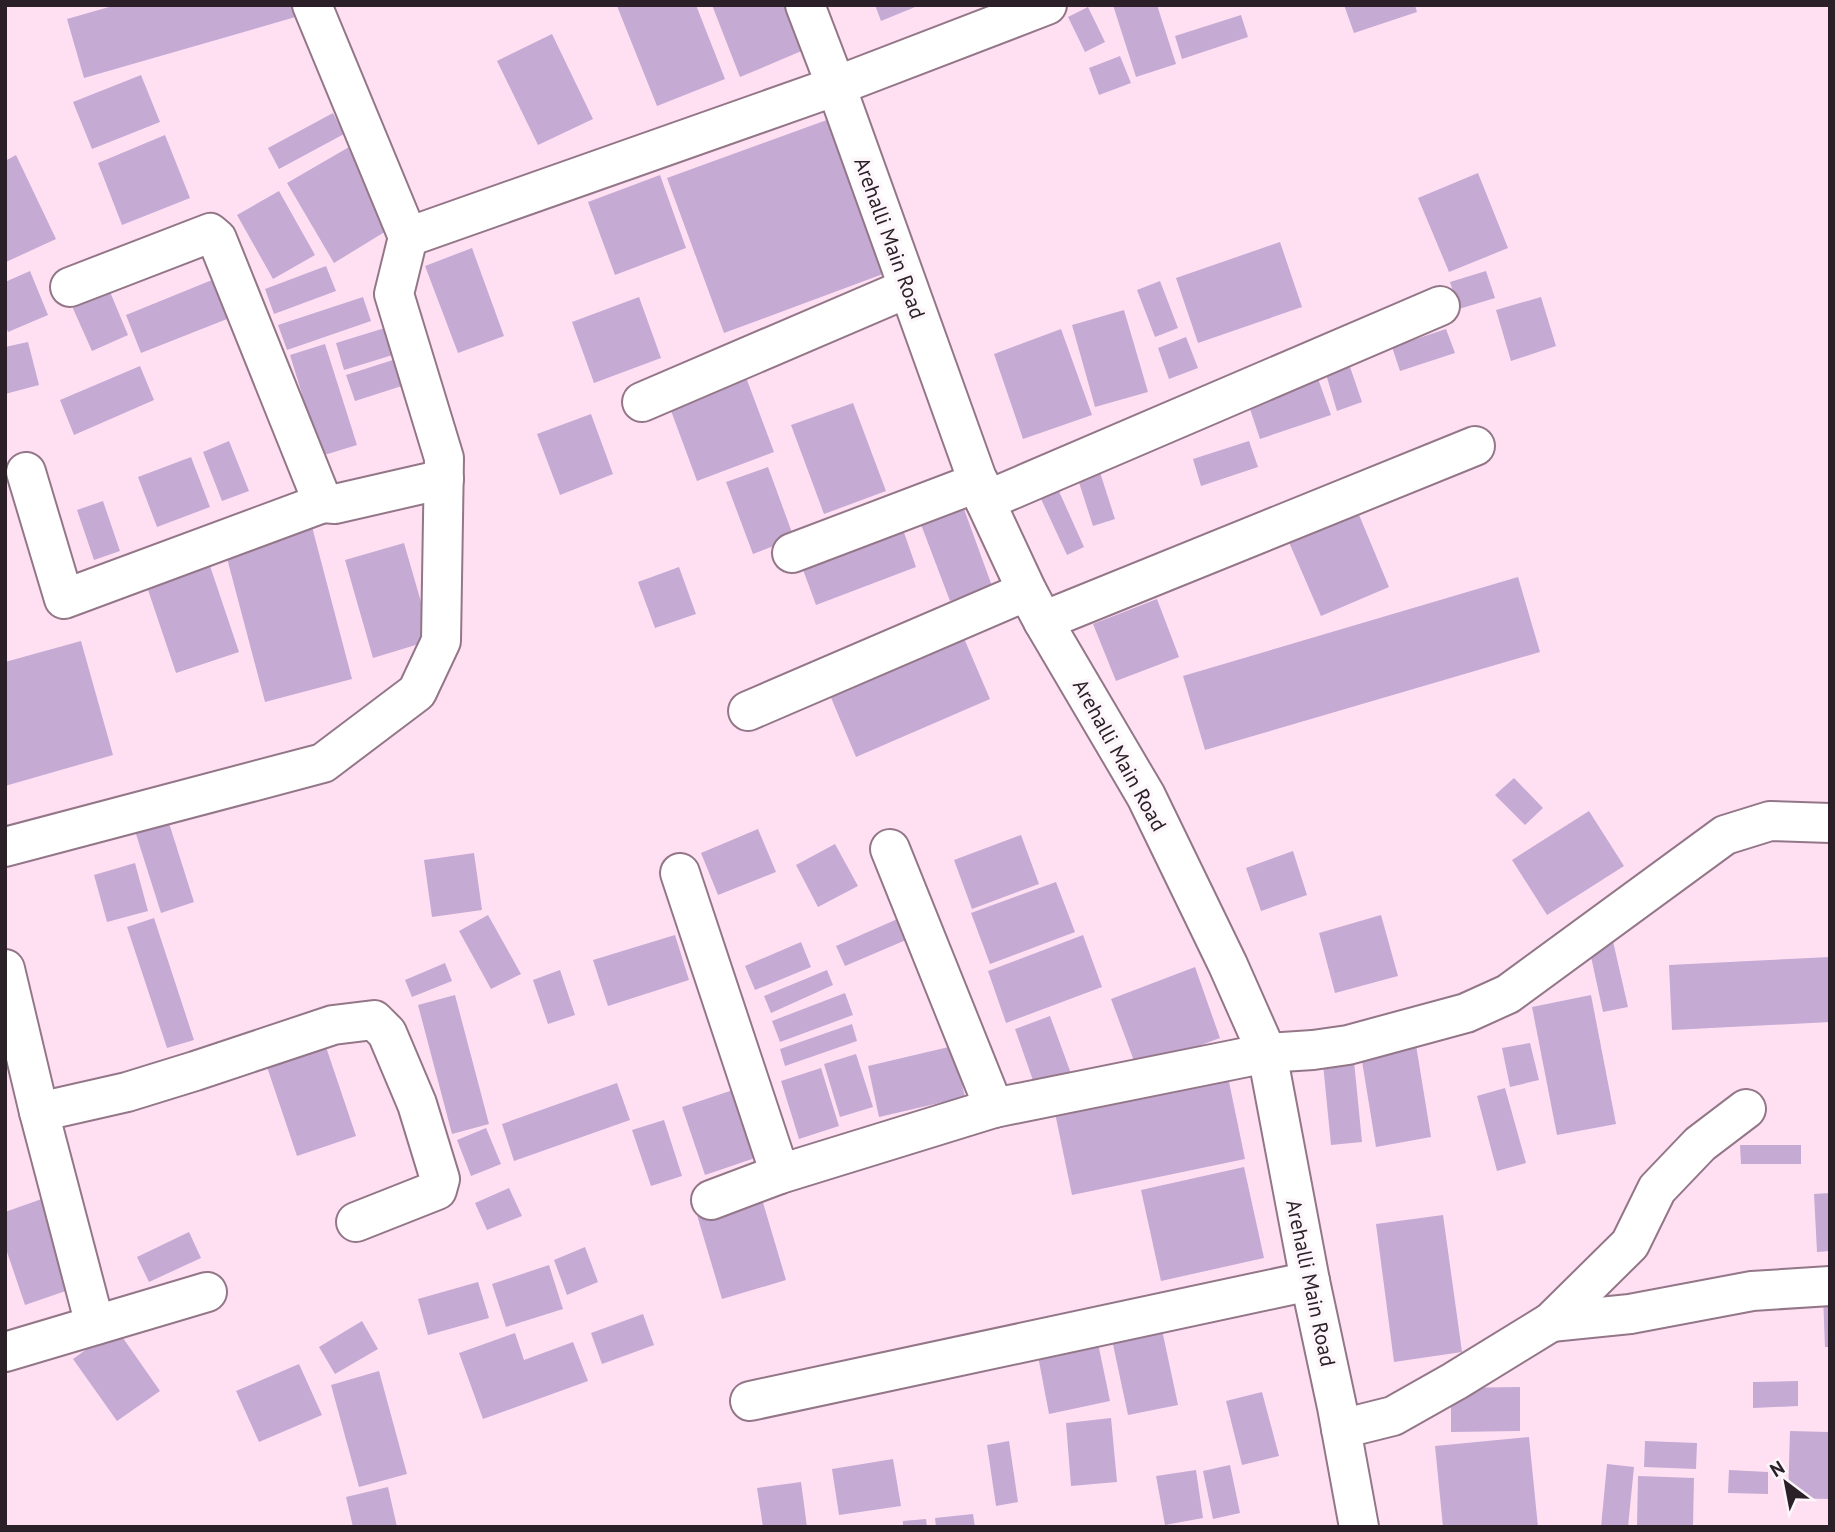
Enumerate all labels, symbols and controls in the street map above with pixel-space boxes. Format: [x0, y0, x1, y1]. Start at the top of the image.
street label: Arehalli Main Road [848, 154, 932, 322]
street label: Arehalli Main Road [1067, 674, 1173, 836]
street label: Arehalli Main Road [1280, 1197, 1342, 1369]
north arrow [1751, 1448, 1821, 1518]
text: N [1765, 1455, 1789, 1482]

